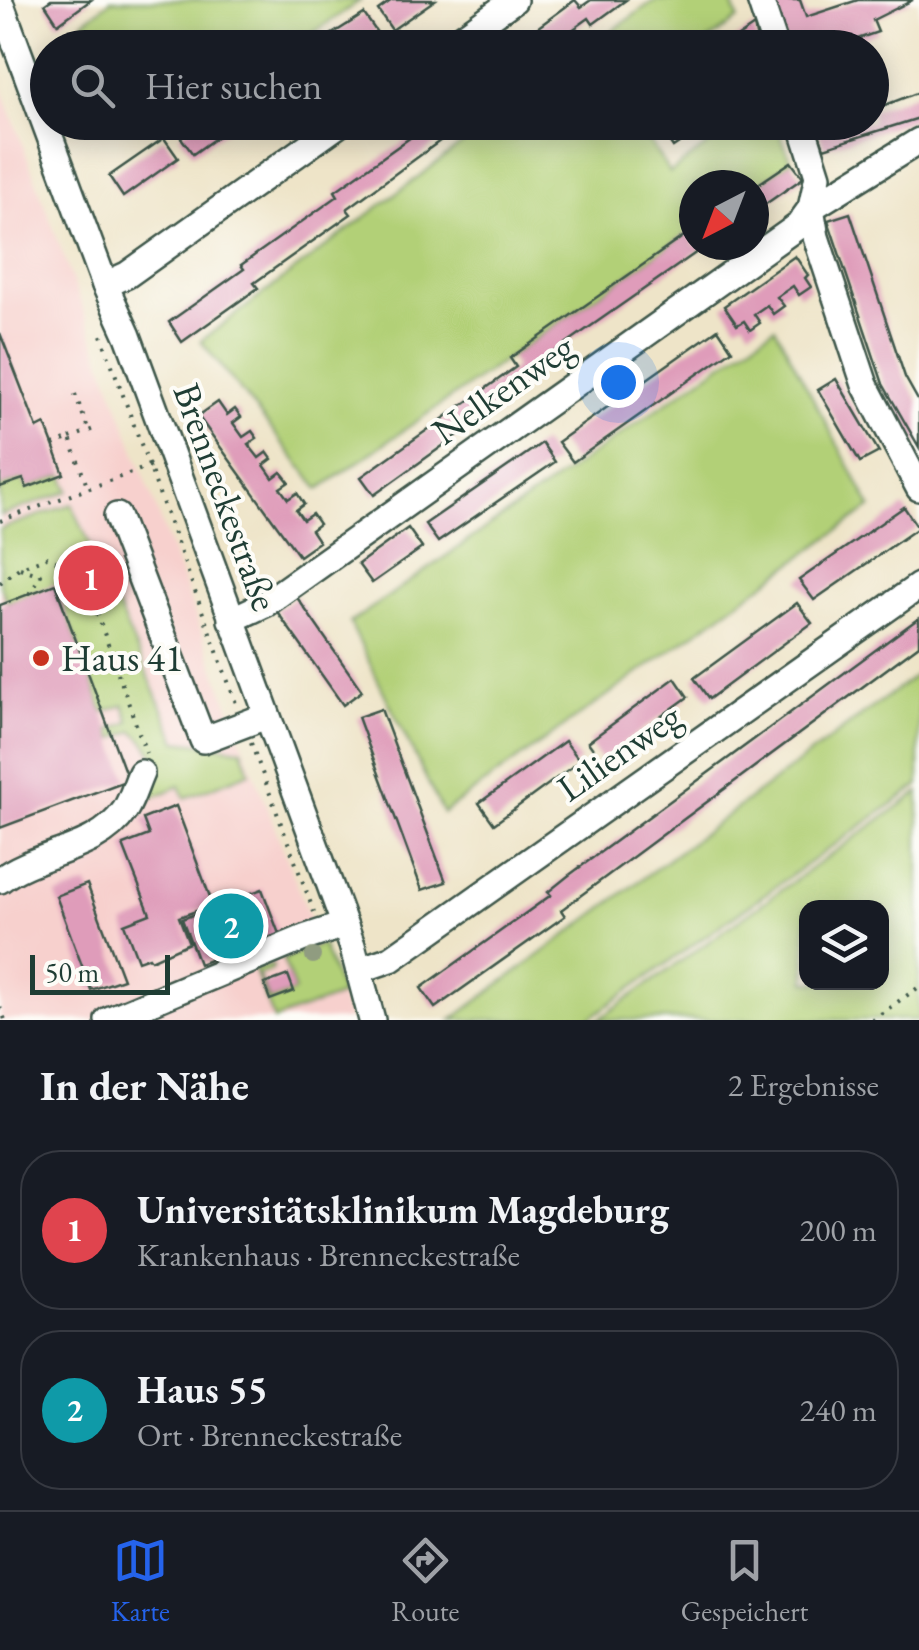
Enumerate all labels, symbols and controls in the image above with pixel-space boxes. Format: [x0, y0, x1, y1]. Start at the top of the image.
search box [30, 30, 889, 140]
icon: search [65, 58, 120, 113]
text: Hier suchen [145, 61, 322, 110]
north arrow [679, 170, 769, 260]
street label: Nelkenweg [422, 322, 584, 455]
your location [593, 357, 644, 408]
street label: Brenneckestraße [163, 376, 290, 617]
pin: 1 [58, 540, 124, 616]
place label: Haus 41 [61, 633, 183, 682]
marker: Haus 41 [30, 647, 52, 669]
street label: Lilienweg [547, 691, 691, 812]
pin: 2 [198, 888, 264, 964]
map controls [799, 900, 889, 990]
button: layers [799, 900, 889, 990]
scale bar [30, 950, 170, 994]
text: 50 m [45, 954, 99, 990]
text: In der Nähe [40, 1058, 249, 1113]
text: 2 Ergebnisse [728, 1064, 879, 1106]
text: Universitätsklinikum Magdeburg [137, 1185, 669, 1234]
text: 1 [66, 1209, 83, 1251]
text: 200 m [800, 1209, 877, 1251]
text: Krankenhaus · Brenneckestraße [137, 1234, 520, 1276]
text: Haus 55 [137, 1365, 268, 1414]
text: 2 [66, 1389, 83, 1431]
text: 240 m [800, 1389, 877, 1431]
text: Ort · Brenneckestraße [137, 1414, 402, 1456]
tab: Karte [111, 1533, 170, 1629]
tab: Route [391, 1533, 460, 1629]
tab: Gespeichert [681, 1533, 808, 1629]

